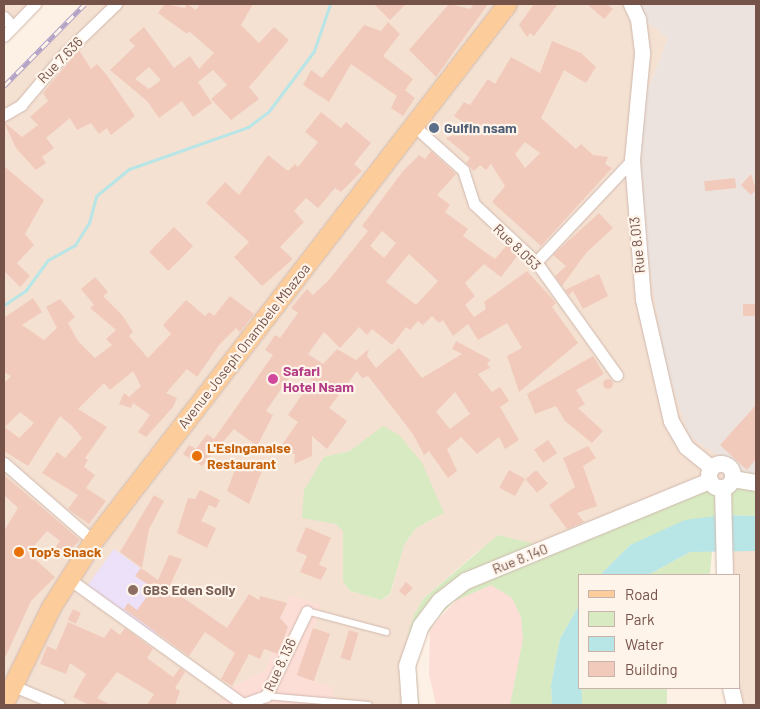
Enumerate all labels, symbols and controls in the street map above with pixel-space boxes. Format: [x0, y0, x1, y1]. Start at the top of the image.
street label: Rue 7.636 [34, 33, 86, 87]
place label: Gulfin nsam [444, 120, 517, 136]
marker: Gulfin nsam [428, 122, 440, 134]
street label: Rue 8.013 [626, 216, 648, 274]
street label: Rue 8.053 [490, 220, 544, 274]
street label: Avenue Joseph Onambele Mbazoa [174, 260, 314, 432]
place label: Safari Hotel Nsam [283, 363, 354, 396]
marker: Safari Hotel Nsam [267, 373, 279, 385]
place label: L'Esinganaise Restaurant [207, 440, 291, 472]
marker: L'Esinganaise Restaurant [191, 450, 203, 462]
street label: Rue 8.140 [490, 540, 550, 578]
place label: Top's Snack [29, 544, 101, 560]
marker: Top's Snack [13, 546, 25, 558]
legend [578, 574, 740, 689]
place label: GBS Eden Solly [143, 582, 236, 598]
marker: GBS Eden Solly [127, 584, 139, 596]
text: Road [625, 585, 658, 603]
text: Park [625, 610, 654, 628]
text: Water [625, 635, 664, 653]
street label: Rue 8.136 [260, 636, 300, 694]
text: Building [625, 660, 678, 678]

